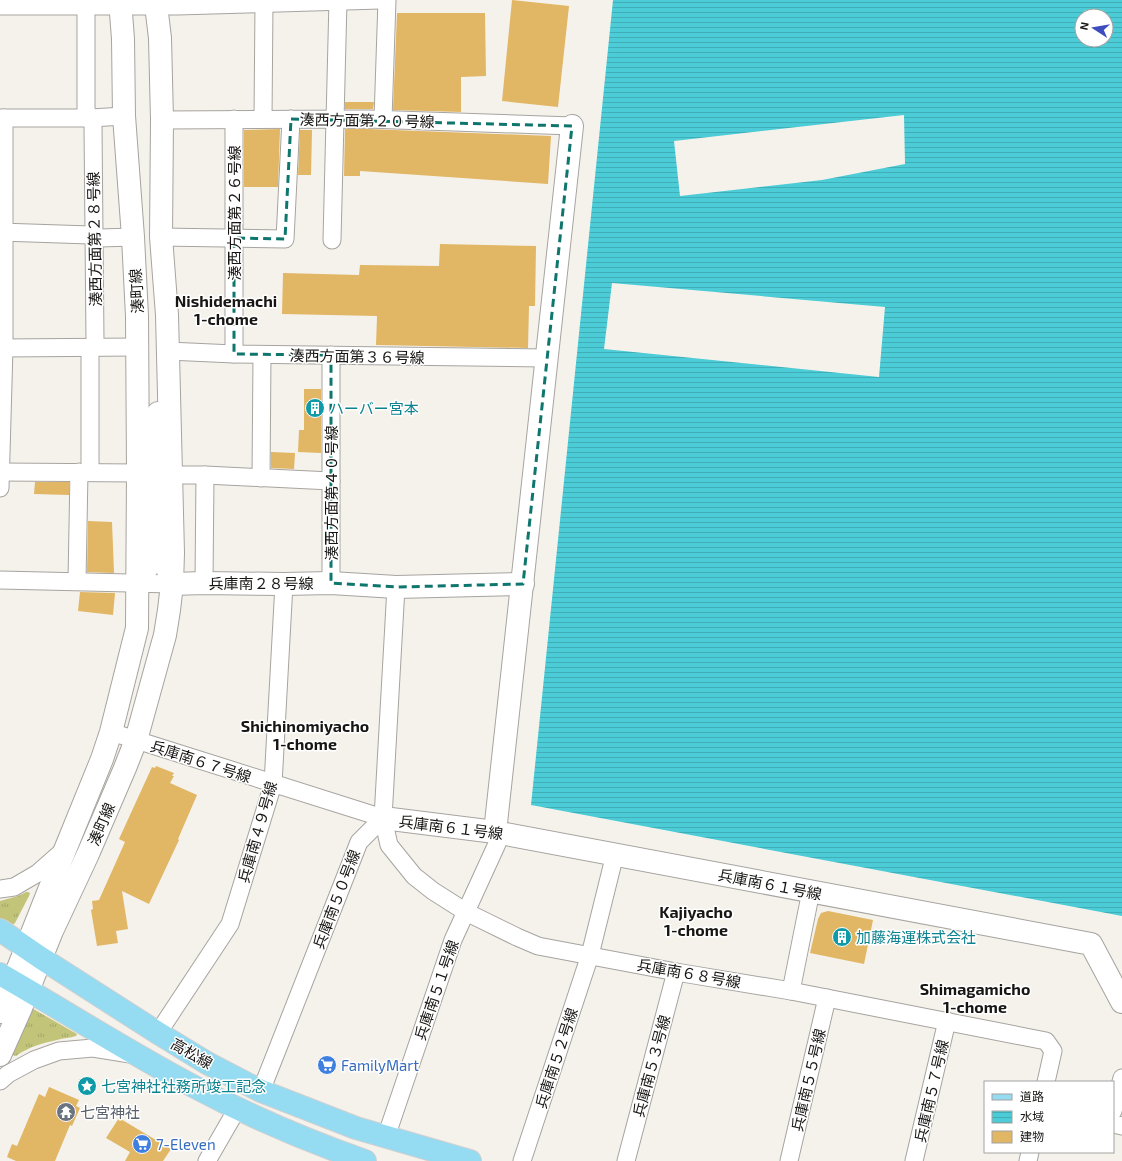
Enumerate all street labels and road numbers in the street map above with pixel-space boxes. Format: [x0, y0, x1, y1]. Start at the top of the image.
street label: 湊西方面第２０号線 [299, 110, 435, 130]
street label: 湊西方面第２６号線 [225, 145, 243, 281]
street label: 湊西方面第２８号線 [84, 171, 104, 307]
street label: 湊町線 [126, 268, 146, 314]
street label: 湊西方面第３６号線 [289, 346, 425, 366]
street label: 湊西方面第４０号線 [322, 425, 340, 561]
street label: 兵庫南２８号線 [208, 574, 314, 592]
street label: 兵庫南６７号線 [148, 736, 254, 786]
street label: 兵庫南４９号線 [234, 779, 280, 885]
street label: 湊町線 [84, 800, 118, 848]
street label: 兵庫南６１号線 [398, 812, 504, 842]
street label: 兵庫南５０号線 [309, 847, 363, 951]
street label: 兵庫南６１号線 [717, 865, 823, 903]
street label: 兵庫南５１号線 [410, 937, 462, 1043]
street label: 兵庫南６８号線 [636, 955, 742, 991]
street label: 兵庫南５２号線 [531, 1005, 581, 1111]
street label: 兵庫南５３号線 [629, 1013, 673, 1119]
street label: 兵庫南５５号線 [787, 1027, 829, 1133]
street label: 高松線 [168, 1034, 216, 1072]
street label: 兵庫南５７号線 [910, 1038, 952, 1144]

